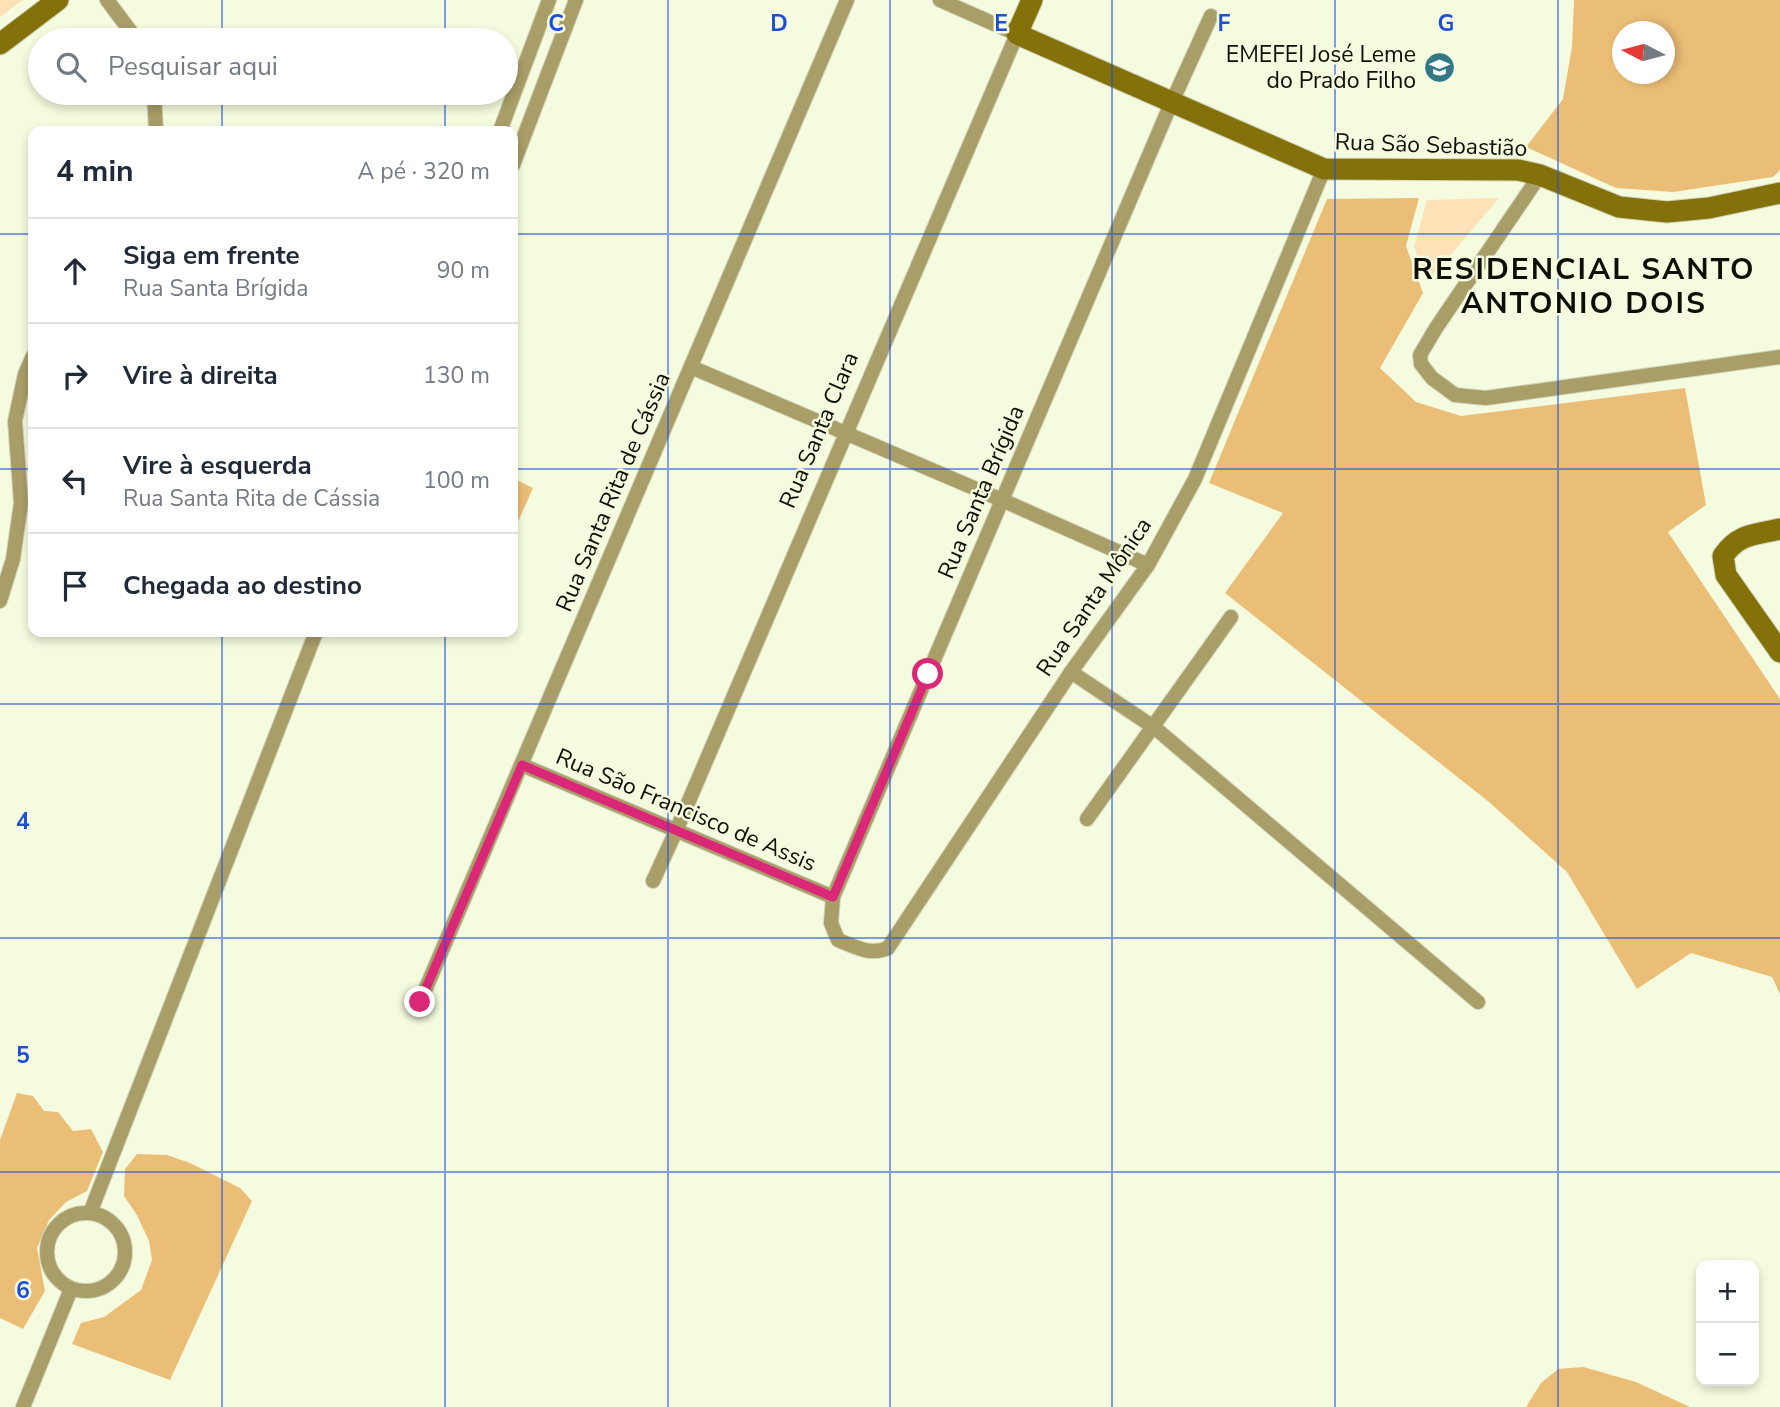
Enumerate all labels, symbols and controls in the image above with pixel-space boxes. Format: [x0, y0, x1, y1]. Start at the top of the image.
text: C [548, 8, 564, 39]
text: D [770, 8, 788, 39]
text: E [994, 8, 1008, 39]
text: F [1218, 8, 1231, 39]
text: G [1438, 8, 1454, 39]
north arrow [1612, 21, 1675, 84]
search box [28, 28, 518, 105]
place label: EMEFEI José Leme do Prado Filho [1226, 39, 1416, 96]
icon: search [52, 48, 90, 86]
text: Pesquisar aqui [108, 49, 278, 84]
school or university icon: EMEFEI José Leme do Prado Filho [1422, 50, 1456, 84]
street label: Rua São Sebastião [1334, 126, 1528, 164]
text: 4 min [56, 151, 134, 192]
text: A pé · 320 m [358, 156, 490, 187]
text: Siga em frente [123, 238, 300, 273]
district label: RESIDENCIAL SANTO ANTONIO DOIS [1412, 249, 1756, 324]
icon: ahead [56, 252, 94, 290]
text: 90 m [437, 255, 490, 286]
text: Rua Santa Brígida [123, 273, 308, 304]
street label: Rua Santa Clara [772, 347, 866, 513]
icon: right [56, 357, 94, 395]
text: Vire à direita [123, 358, 278, 393]
text: 130 m [423, 360, 490, 391]
street label: Rua Santa Rita de Cássia [548, 368, 678, 616]
street label: Rua Santa Brígida [930, 401, 1032, 583]
text: Vire à esquerda [123, 448, 312, 483]
icon: left [56, 462, 94, 500]
text: 100 m [423, 465, 490, 496]
text: Rua Santa Rita de Cássia [123, 483, 380, 514]
street label: Rua Santa Mônica [1029, 511, 1159, 683]
icon: arrive [56, 567, 94, 605]
text: Chegada ao destino [123, 568, 362, 603]
route start [912, 658, 943, 689]
street label: Rua São Francisco de Assis [551, 741, 821, 879]
text: 4 [16, 806, 30, 837]
route end [404, 986, 435, 1017]
text: 5 [16, 1040, 30, 1071]
map controls [1696, 1260, 1759, 1386]
button: + [1696, 1260, 1759, 1323]
text: 6 [16, 1275, 30, 1306]
button: − [1696, 1323, 1759, 1386]

